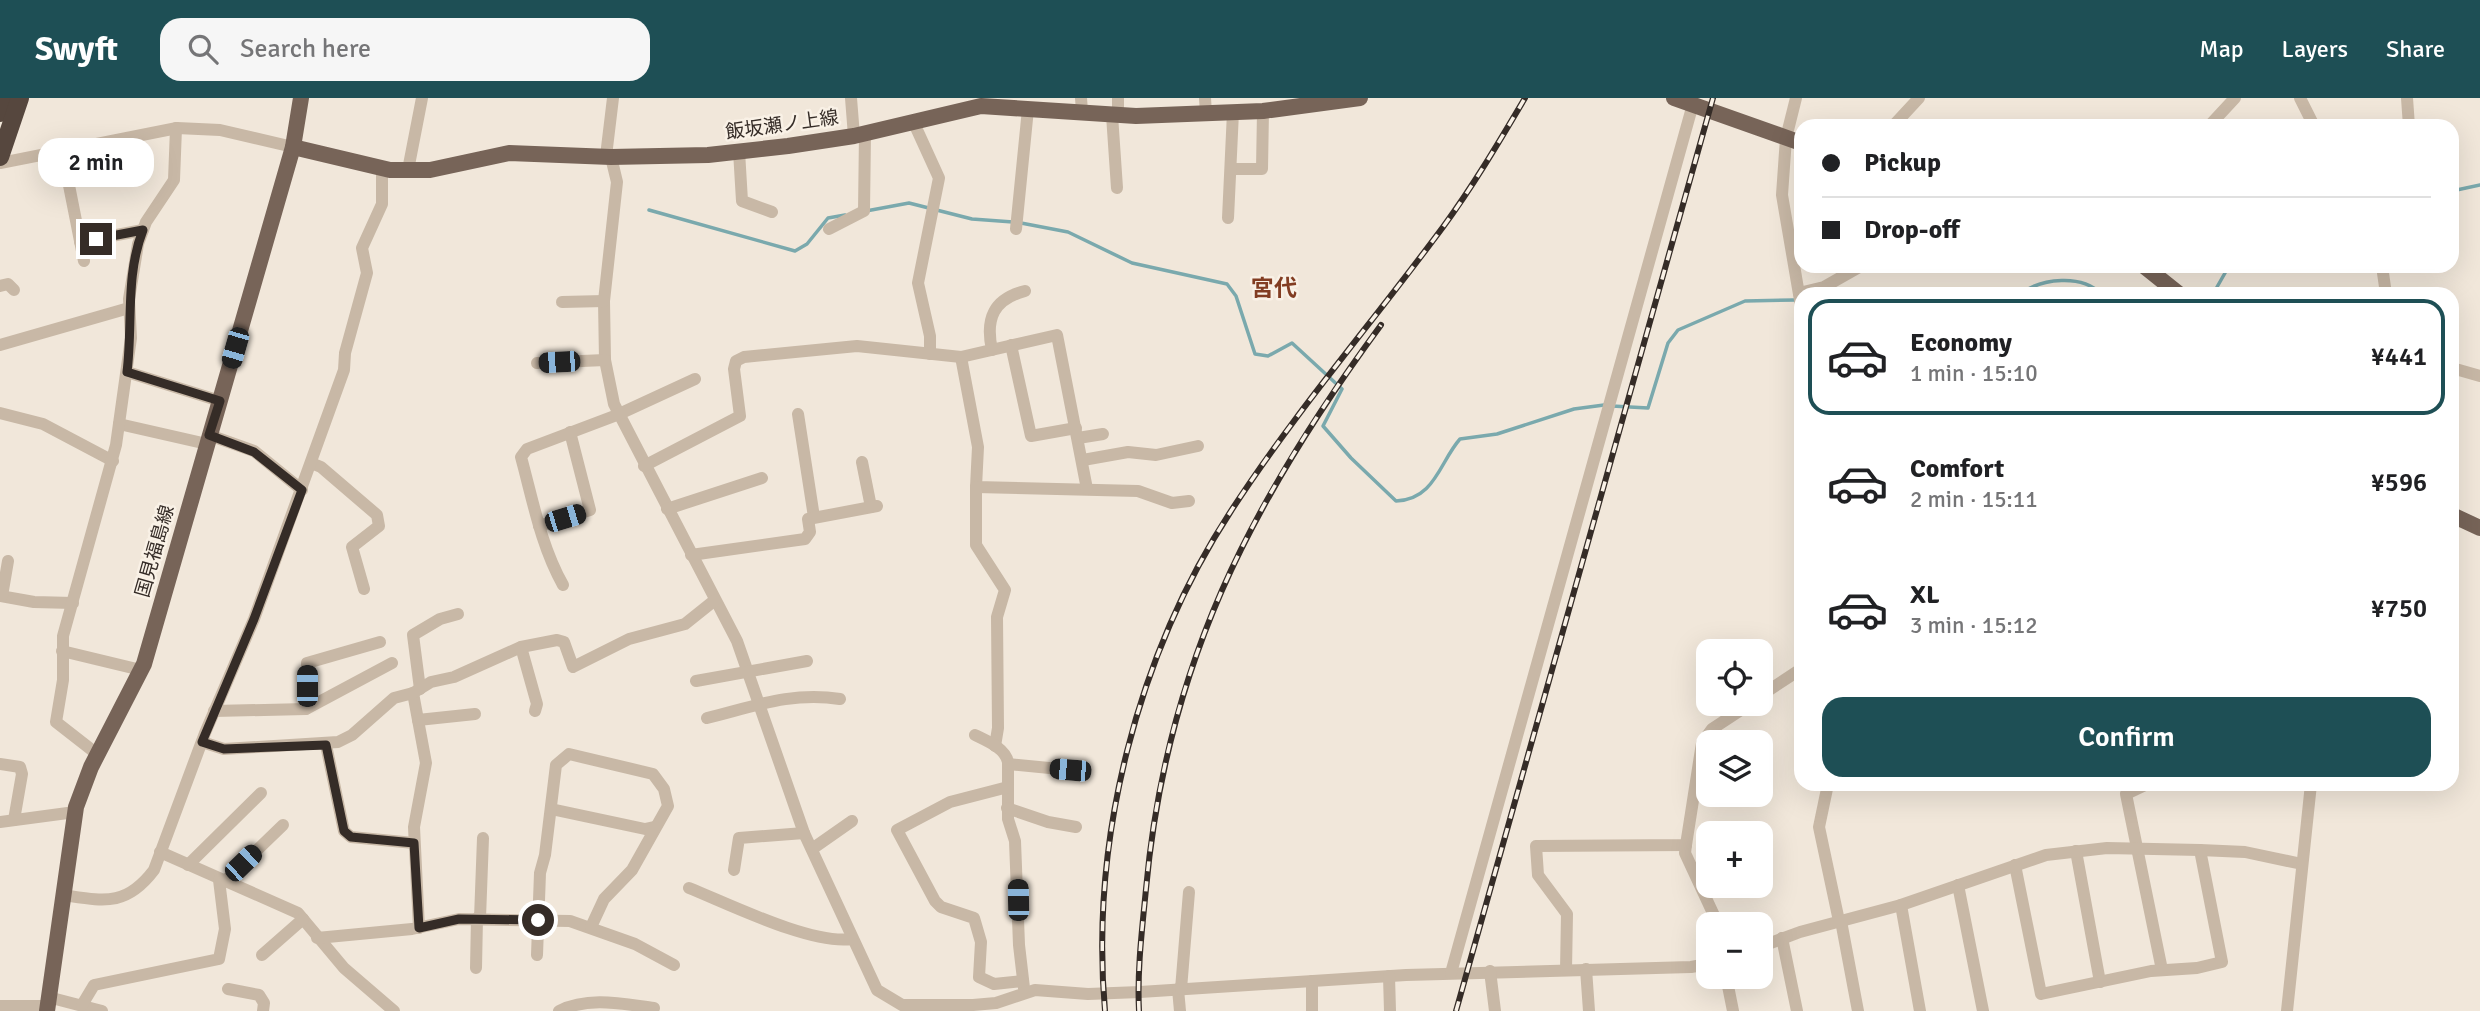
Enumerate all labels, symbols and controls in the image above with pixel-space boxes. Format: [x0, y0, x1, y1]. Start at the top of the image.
search box [160, 18, 650, 81]
text: Swyft [35, 29, 118, 70]
icon: search [184, 30, 222, 68]
text: Search here [240, 33, 371, 65]
text: Map [2199, 34, 2244, 64]
text: Layers [2282, 34, 2348, 64]
text: Share [2386, 34, 2445, 64]
street label: 飯坂瀬ノ上線 [724, 105, 840, 145]
callout: 2 min [38, 138, 154, 186]
text: Pickup [1864, 147, 1941, 179]
text: 2 min [68, 148, 124, 177]
text: Drop-off [1864, 214, 1960, 246]
route end [80, 223, 112, 255]
district label: 宮代 [1251, 274, 1297, 303]
car [220, 325, 251, 371]
icon: car [1826, 326, 1889, 389]
text: Economy [1910, 327, 2012, 359]
text: ¥441 [2371, 341, 2427, 373]
car [538, 350, 581, 374]
text: 1 min · 15:10 [1910, 359, 2038, 388]
icon: car [1826, 452, 1889, 515]
text: Comfort [1910, 453, 2004, 485]
text: ¥596 [2371, 467, 2427, 499]
text: 2 min · 15:11 [1910, 485, 2038, 514]
street label: 国見福島線 [130, 502, 180, 600]
car [542, 502, 589, 534]
icon: car [1826, 578, 1889, 641]
text: XL [1910, 579, 1940, 611]
text: ¥750 [2371, 593, 2427, 625]
text: 3 min · 15:12 [1910, 611, 2038, 640]
map controls [1696, 639, 1773, 989]
button: locate [1696, 639, 1773, 716]
car [297, 665, 318, 707]
button: Confirm [1822, 697, 2431, 777]
button: layers [1696, 730, 1773, 807]
car [1049, 758, 1092, 782]
button: + [1696, 821, 1773, 898]
car [221, 841, 266, 885]
car [1008, 879, 1029, 921]
route start [522, 904, 554, 936]
button: − [1696, 912, 1773, 989]

